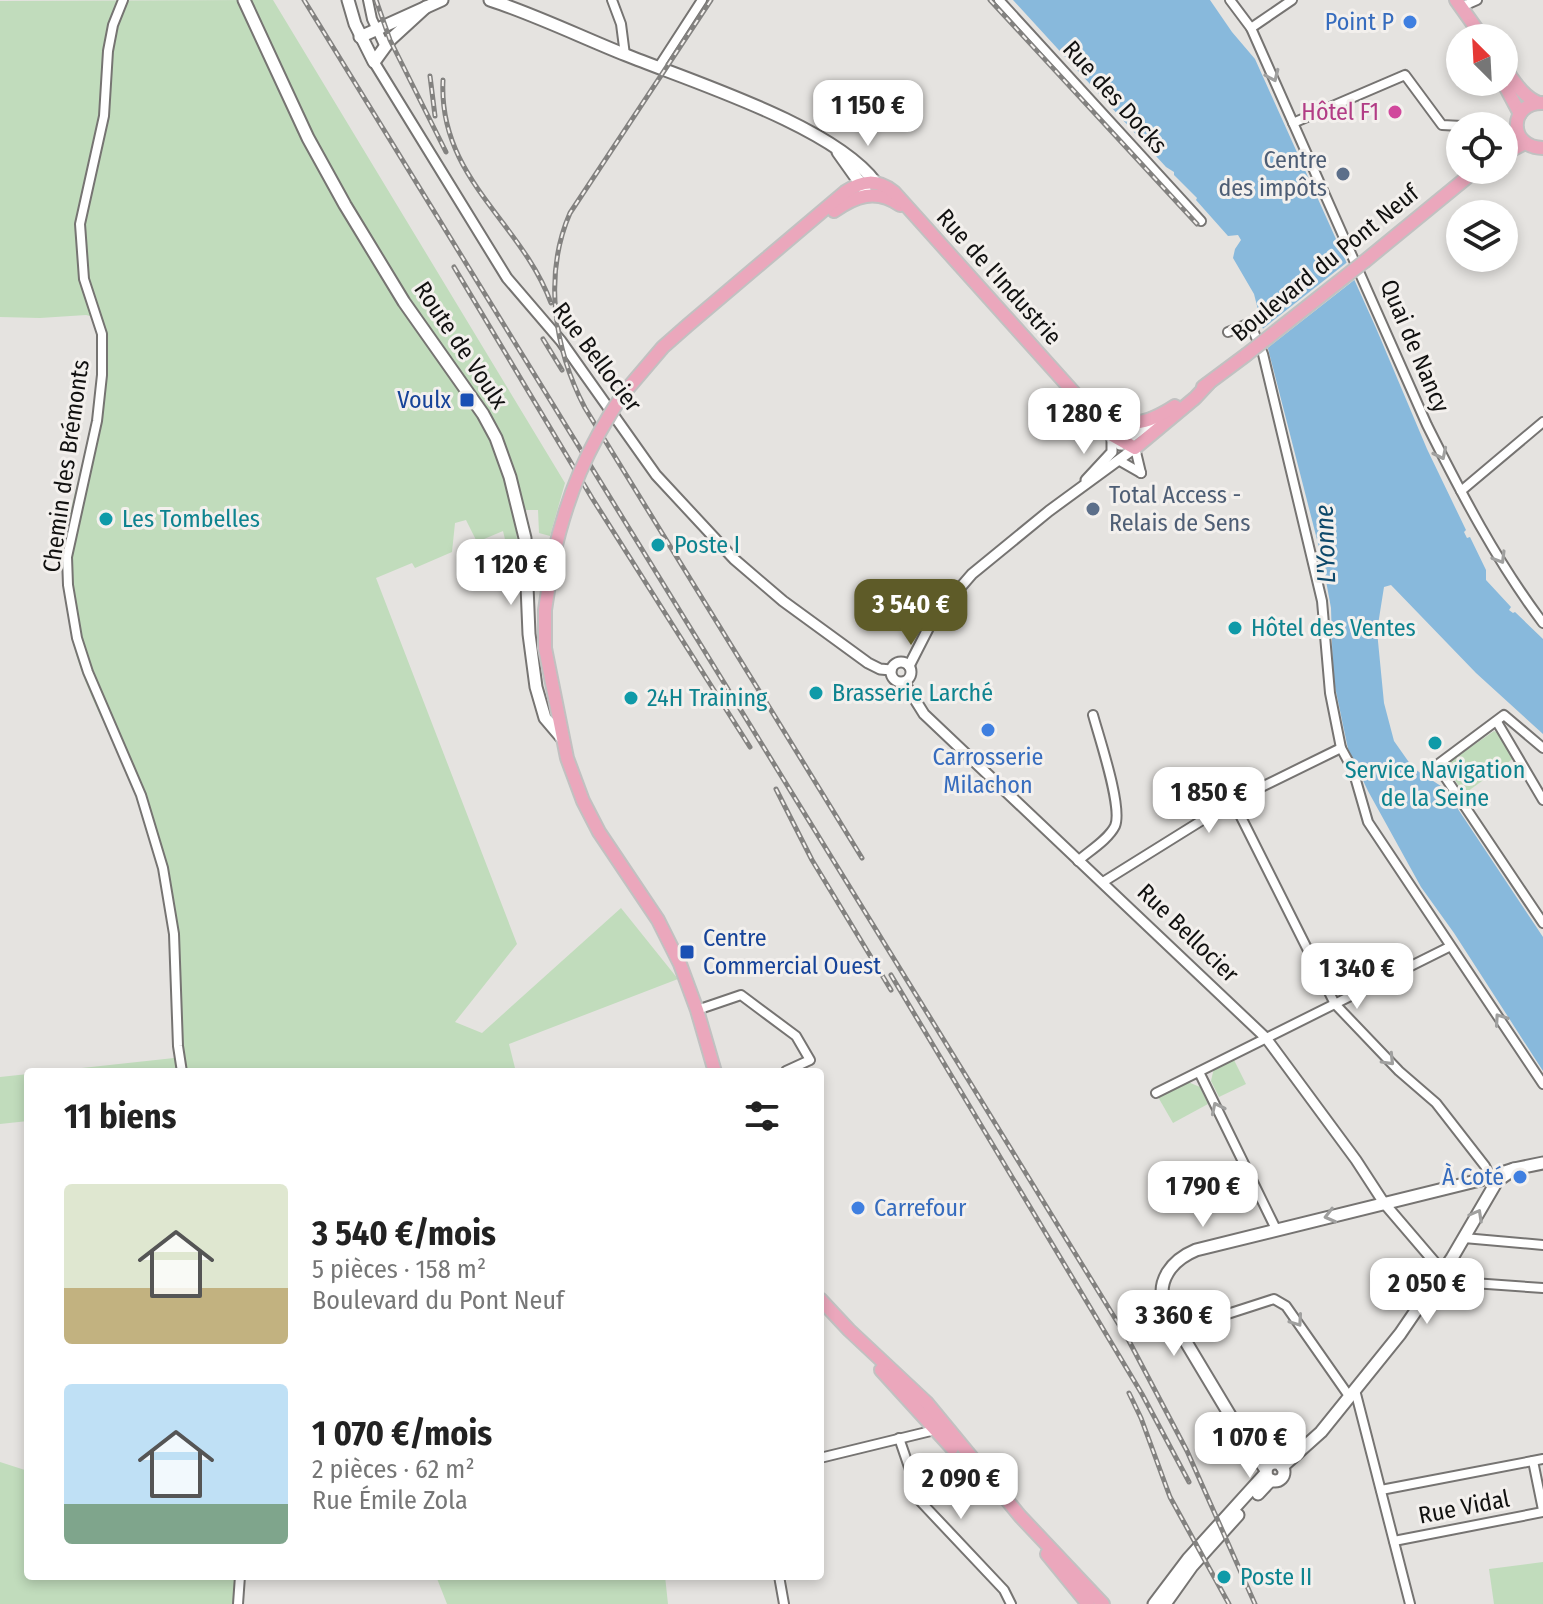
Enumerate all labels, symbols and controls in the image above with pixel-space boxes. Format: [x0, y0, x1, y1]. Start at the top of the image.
place label: Point P [1325, 8, 1394, 36]
marker: Point P [1401, 13, 1419, 31]
north arrow [1446, 24, 1518, 96]
map controls [1446, 24, 1518, 272]
street label: Rue des Docks [1057, 35, 1173, 159]
one-way arrow [1263, 67, 1279, 82]
pin: 1 150 € [794, 80, 942, 148]
text: 1 150 € [831, 90, 905, 121]
place label: Hôtel F1 [1301, 98, 1379, 126]
marker: Hôtel F1 [1386, 103, 1404, 121]
button: locate [1446, 112, 1518, 184]
place label: Centre des impôts [1218, 146, 1327, 202]
marker: Centre des impôts [1334, 165, 1352, 183]
street label: Boulevard du Pont Neuf [1226, 178, 1425, 347]
button: layers [1446, 200, 1518, 272]
street label: Rue de l'Industrie [931, 203, 1067, 351]
street label: Quai de Nancy [1374, 275, 1456, 417]
street label: Route de Voulx [408, 276, 514, 414]
street label: Rue Bellocier [547, 297, 648, 418]
street label: Chemin des Brémonts [37, 358, 95, 574]
place label: Voulx [397, 386, 451, 414]
pin: 1 280 € [1010, 388, 1158, 456]
marker: Voulx [458, 391, 476, 409]
text: 1 280 € [1046, 398, 1122, 429]
one-way arrow [1431, 445, 1447, 460]
place label: Total Access - Relais de Sens [1109, 481, 1251, 537]
marker: Total Access - Relais de Sens [1084, 500, 1102, 518]
water label: L'Yonne [1309, 504, 1342, 584]
place label: Les Tombelles [122, 505, 260, 533]
marker: Les Tombelles [97, 510, 115, 528]
place label: Poste I [674, 531, 740, 559]
marker: Poste I [649, 536, 667, 554]
pin: 1 120 € [437, 539, 585, 607]
text: 1 120 € [475, 549, 547, 580]
one-way arrow [1490, 549, 1506, 564]
pin: 3 540 € [837, 579, 985, 647]
text: 3 540 € [872, 589, 950, 620]
place label: Hôtel des Ventes [1251, 614, 1416, 642]
marker: Hôtel des Ventes [1226, 619, 1244, 637]
place label: Brasserie Larché [832, 679, 993, 707]
place label: 24H Training [647, 684, 768, 712]
marker: Brasserie Larché [807, 684, 825, 702]
marker: 24H Training [622, 689, 640, 707]
marker: Carrosserie Milachon [979, 721, 997, 739]
marker: Service Navigation de la Seine [1426, 734, 1444, 752]
place label: Carrosserie Milachon [933, 743, 1043, 799]
place label: Service Navigation de la Seine [1345, 756, 1525, 812]
pin: 1 850 € [1135, 767, 1283, 835]
text: 1 850 € [1171, 777, 1247, 808]
street label: Rue Bellocier [1132, 878, 1245, 989]
place label: Centre Commercial Ouest [703, 924, 881, 980]
marker: Centre Commercial Ouest [678, 943, 696, 961]
pin: 1 340 € [1283, 943, 1431, 1011]
text: 1 340 € [1319, 953, 1395, 984]
one-way arrow [1495, 1014, 1510, 1028]
one-way arrow [1379, 1051, 1394, 1065]
icon: filters [740, 1094, 784, 1138]
text: 11 biens [64, 1096, 176, 1137]
one-way arrow [1211, 1102, 1227, 1117]
pin: 1 790 € [1129, 1161, 1277, 1229]
place label: À Coté [1442, 1162, 1504, 1191]
marker: À Coté [1511, 1168, 1529, 1186]
text: 1 790 € [1166, 1171, 1240, 1202]
place label: Carrefour [874, 1194, 967, 1222]
marker: Carrefour [849, 1199, 867, 1217]
one-way arrow [1324, 1206, 1338, 1223]
one-way arrow [1467, 1209, 1483, 1224]
text: 3 540 €/mois [312, 1213, 496, 1254]
icon: home [128, 1216, 224, 1312]
text: 5 pièces · 158 m² [312, 1254, 486, 1285]
pin: 2 050 € [1353, 1258, 1501, 1326]
text: 2 050 € [1388, 1268, 1466, 1299]
text: Boulevard du Pont Neuf [312, 1285, 564, 1316]
pin: 3 360 € [1100, 1290, 1248, 1358]
text: 3 360 € [1135, 1300, 1213, 1331]
one-way arrow [1287, 1313, 1302, 1327]
pin: 1 070 € [1176, 1412, 1324, 1480]
text: 1 070 €/mois [312, 1413, 492, 1454]
icon: home [128, 1416, 224, 1512]
text: 1 070 € [1213, 1422, 1287, 1453]
pin: 2 090 € [887, 1453, 1035, 1521]
text: 2 pièces · 62 m² [312, 1454, 475, 1485]
text: 2 090 € [922, 1463, 1000, 1494]
street label: Rue Vidal [1416, 1484, 1512, 1530]
text: Rue Émile Zola [312, 1485, 468, 1516]
place label: Poste II [1240, 1563, 1312, 1591]
marker: Poste II [1215, 1568, 1233, 1586]

